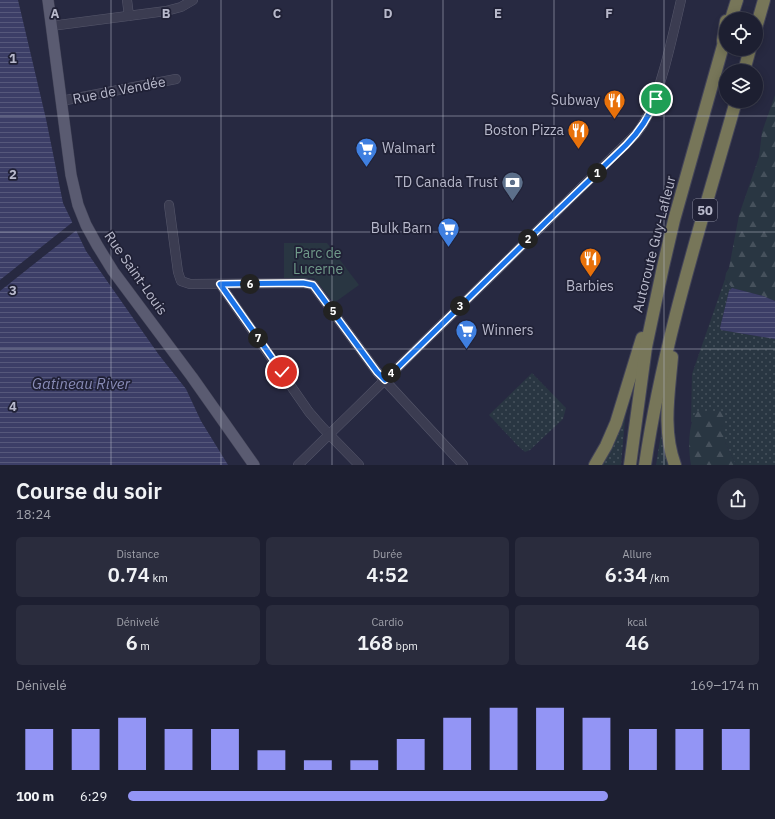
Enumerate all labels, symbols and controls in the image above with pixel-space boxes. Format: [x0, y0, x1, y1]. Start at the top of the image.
text: A [51, 5, 60, 22]
text: B [162, 5, 171, 22]
text: C [273, 5, 282, 22]
text: D [383, 5, 393, 22]
text: E [494, 5, 502, 22]
text: F [605, 5, 613, 22]
map controls [719, 12, 763, 108]
button: locate [719, 12, 763, 56]
text: 1 [9, 50, 17, 67]
button: layers [719, 64, 763, 108]
street label: Rue de Vendée [71, 72, 167, 108]
pin [639, 82, 673, 116]
restaurant icon: Subway [602, 87, 628, 120]
icon: arrive [645, 88, 667, 110]
place label: Subway [551, 91, 600, 109]
restaurant icon: Boston Pizza [566, 117, 592, 150]
place label: Boston Pizza [484, 121, 565, 139]
supermarket icon: Walmart [353, 135, 379, 168]
place label: Walmart [382, 139, 436, 157]
pin: 1 [587, 163, 607, 183]
text: 2 [9, 166, 17, 183]
text: 1 [594, 166, 600, 180]
bank icon: TD Canada Trust [500, 169, 526, 202]
place label: TD Canada Trust [395, 173, 498, 191]
street label: Autoroute Guy-Lafleur [628, 174, 680, 314]
road number: 50 [693, 199, 717, 221]
supermarket icon: Bulk Barn [435, 215, 461, 248]
place label: Bulk Barn [371, 219, 432, 237]
street label: Rue Saint-Louis [100, 228, 172, 319]
pin: 2 [518, 229, 538, 249]
text: 2 [525, 232, 531, 246]
park label: Parc de Lucerne [293, 244, 343, 278]
restaurant icon: Barbies [577, 245, 603, 278]
pin: 6 [240, 274, 260, 294]
text: 6 [247, 277, 253, 291]
place label: Barbies [566, 277, 614, 295]
text: 3 [9, 282, 17, 299]
pin: 3 [450, 296, 470, 316]
text: 3 [457, 299, 463, 313]
pin: 5 [323, 301, 343, 321]
text: 5 [330, 304, 336, 318]
supermarket icon: Winners [453, 317, 479, 350]
place label: Winners [482, 321, 534, 339]
pin: 7 [248, 328, 268, 348]
text: 7 [255, 331, 261, 345]
pin [265, 355, 299, 389]
icon: check [271, 361, 293, 383]
pin: 4 [381, 363, 401, 383]
text: 4 [388, 366, 394, 380]
water label: Gatineau River [32, 374, 130, 393]
text: 4 [9, 398, 17, 415]
text: Course du soir [16, 476, 162, 505]
button: share [717, 478, 759, 520]
text: 18:24 [16, 506, 51, 523]
text: Distance [116, 547, 159, 561]
text: Durée [373, 547, 402, 561]
text: Allure [623, 547, 652, 561]
text: 0.74 [108, 561, 150, 588]
text: 4:52 [366, 561, 409, 588]
text: 6:34 [605, 561, 647, 588]
text: km [150, 571, 168, 585]
text: /km [647, 571, 669, 585]
text: Dénivelé [116, 615, 159, 629]
text: Cardio [372, 615, 403, 629]
text: kcal [627, 615, 647, 629]
text: 6 [126, 629, 138, 656]
text: 168 [357, 629, 393, 656]
text: 46 [625, 629, 649, 656]
text: m [138, 639, 150, 653]
text: bpm [393, 639, 418, 653]
text: Dénivelé [16, 677, 67, 694]
text: 169–174 m [690, 677, 759, 694]
text: 100 m [16, 788, 54, 805]
text: 6:29 [80, 788, 107, 805]

